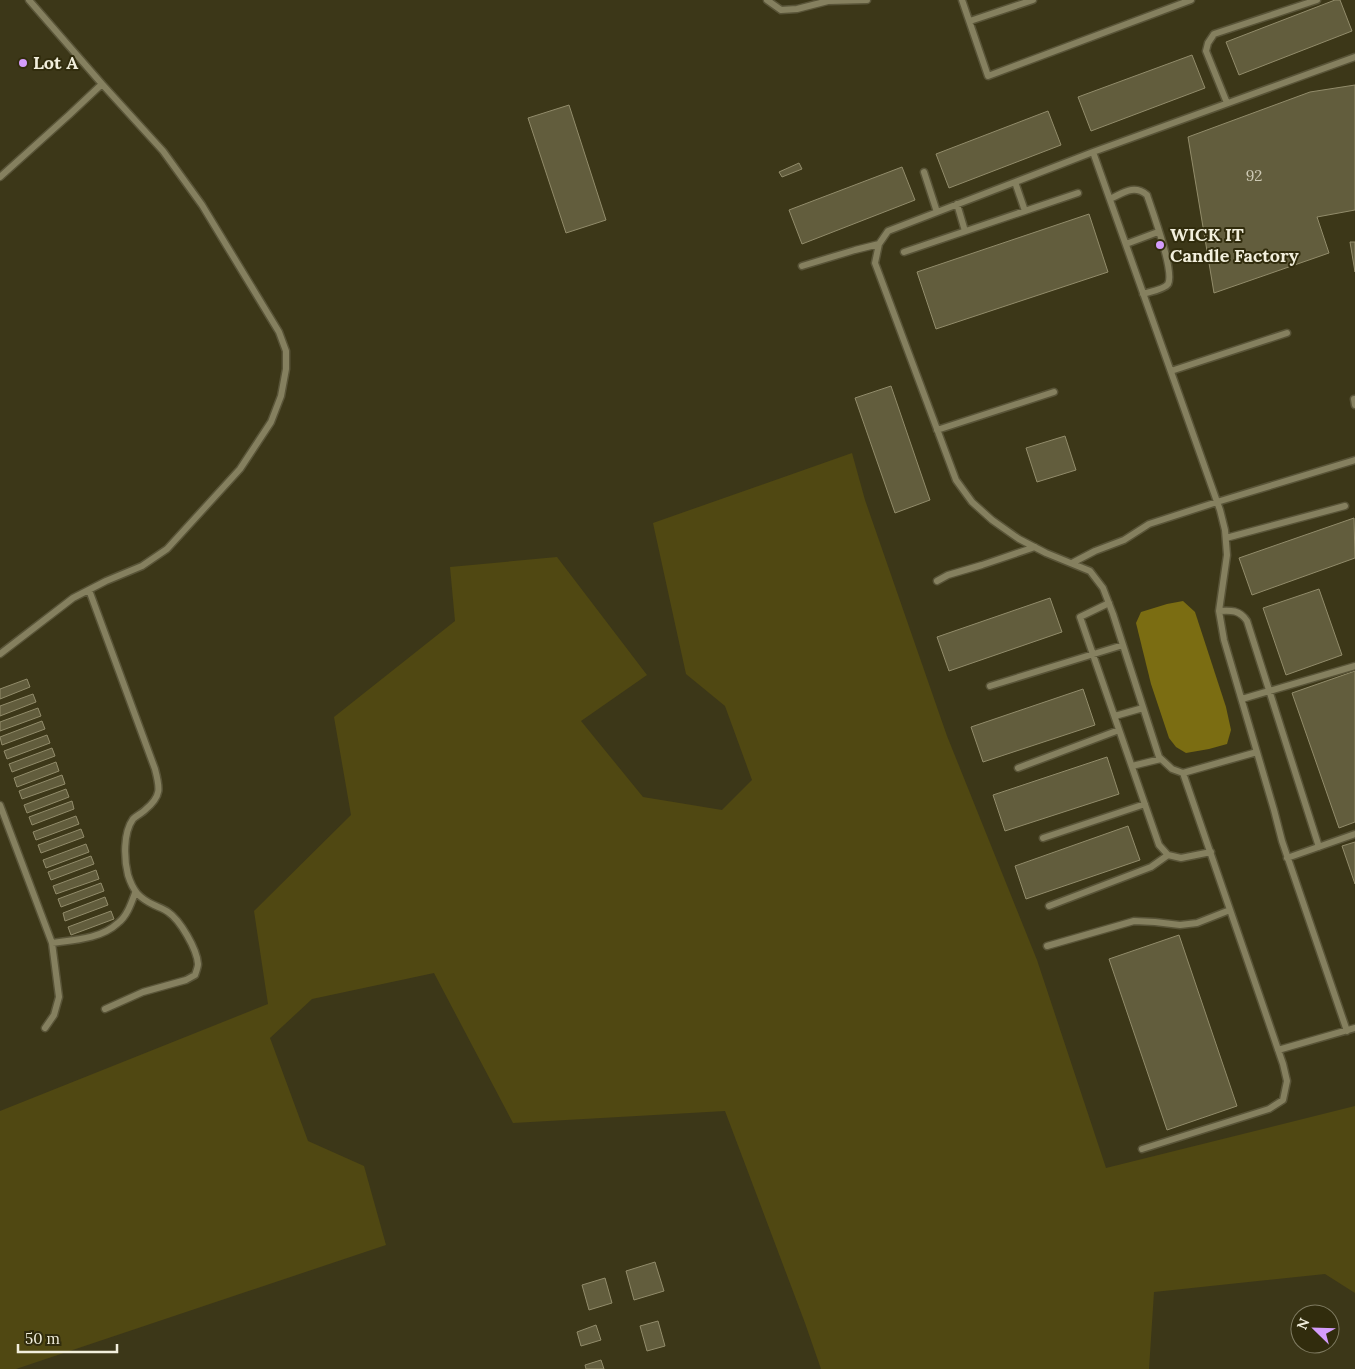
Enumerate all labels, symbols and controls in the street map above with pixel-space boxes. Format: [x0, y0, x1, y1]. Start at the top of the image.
place label: Lot A [33, 51, 78, 74]
marker: Lot A [17, 57, 29, 69]
house number: 92 [1246, 166, 1262, 185]
place label: WICK IT Candle Factory [1170, 223, 1299, 267]
marker: WICK IT Candle Factory [1154, 239, 1166, 251]
north arrow [1290, 1304, 1340, 1354]
text: N [1293, 1315, 1314, 1332]
scale bar [18, 1322, 116, 1354]
text: 50 m [25, 1329, 60, 1348]

